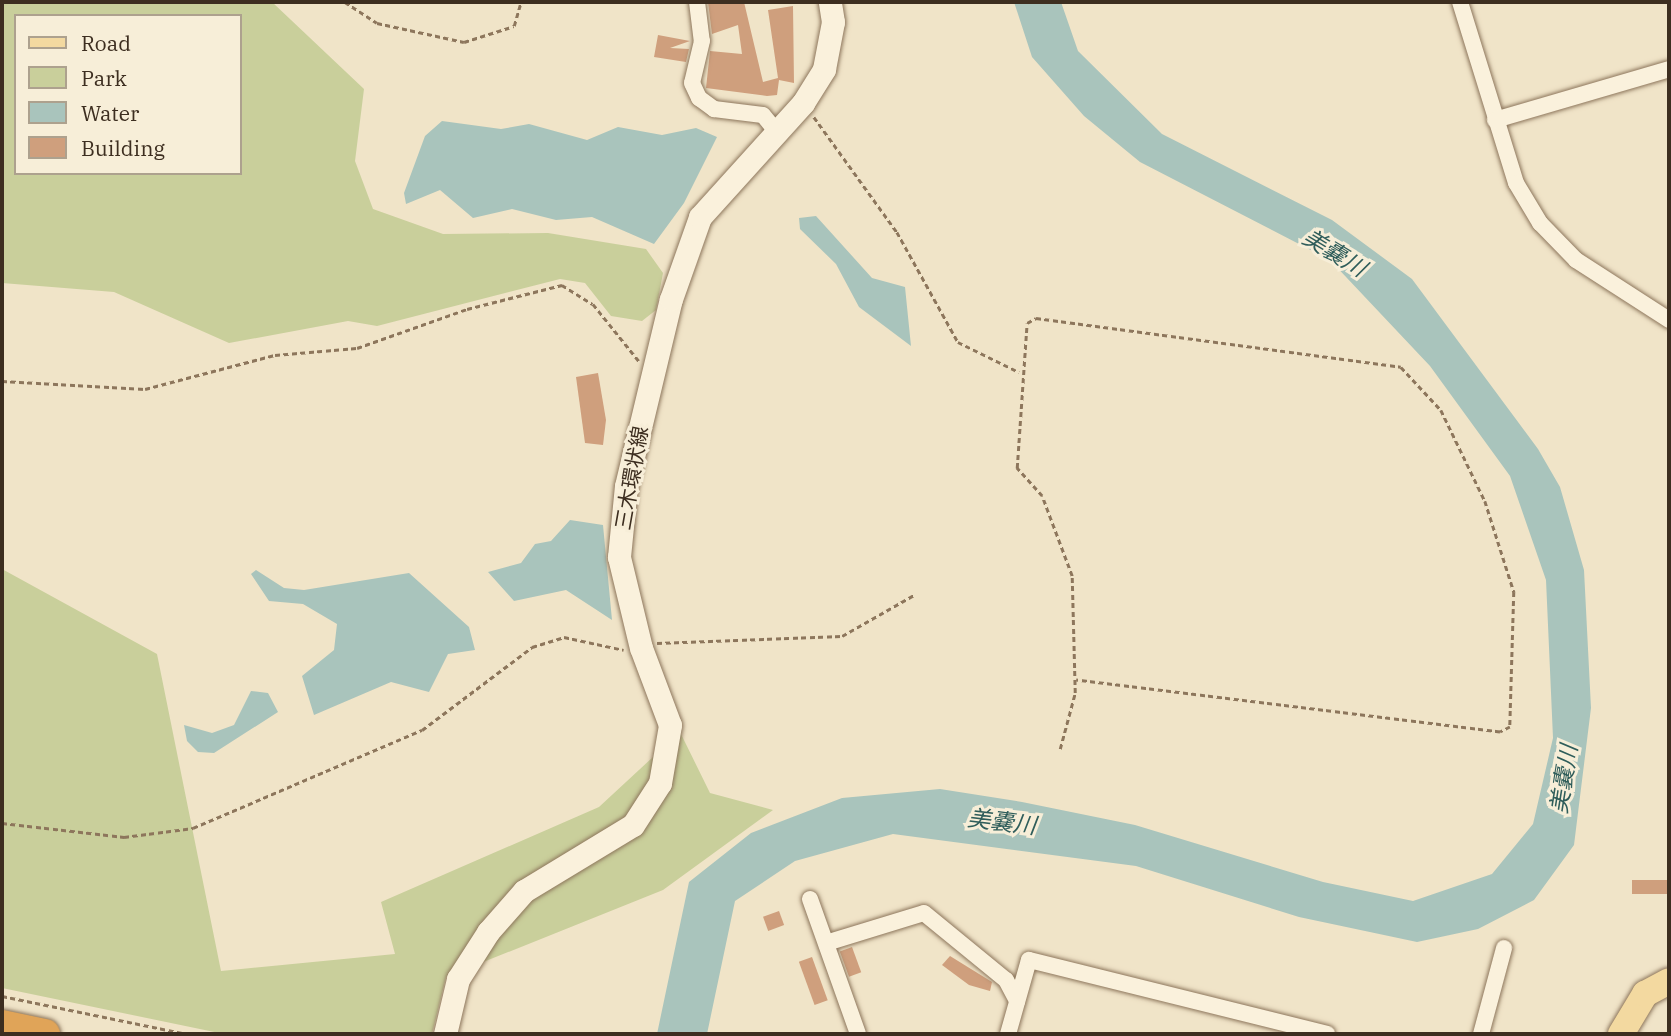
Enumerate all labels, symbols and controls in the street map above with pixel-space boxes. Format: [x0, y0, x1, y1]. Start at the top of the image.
legend [14, 14, 242, 175]
text: Road [81, 29, 131, 57]
text: Park [81, 64, 127, 92]
text: Water [81, 99, 139, 127]
text: Building [81, 134, 165, 162]
water label: 美嚢川 [1298, 222, 1372, 282]
street label: 三木環状線 [609, 424, 653, 532]
water label: 美嚢川 [1544, 743, 1582, 815]
water label: 美嚢川 [966, 803, 1038, 839]

